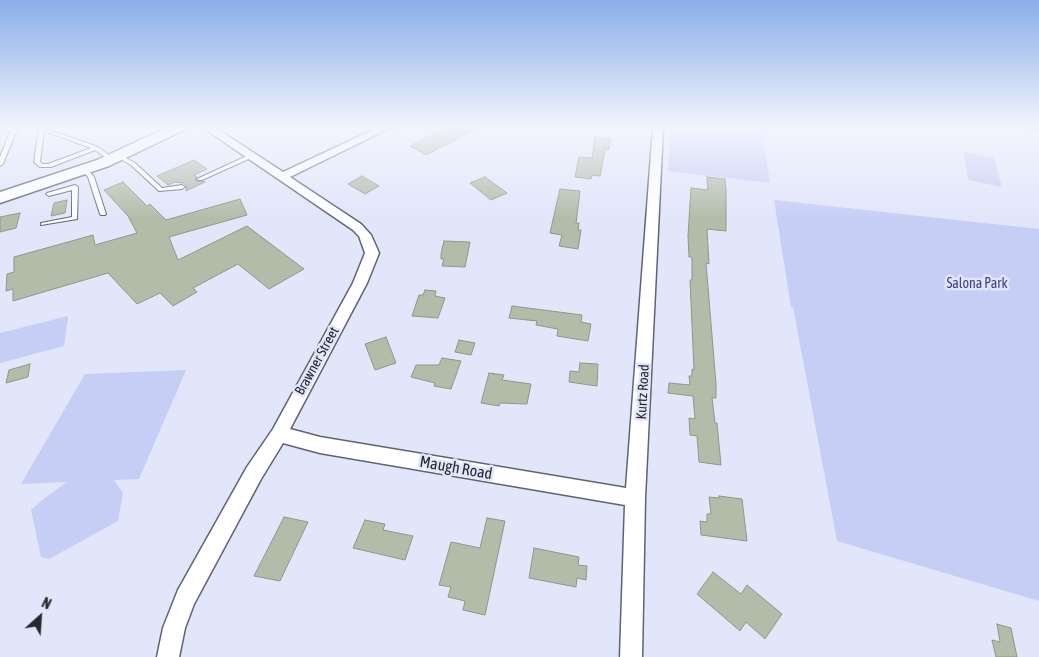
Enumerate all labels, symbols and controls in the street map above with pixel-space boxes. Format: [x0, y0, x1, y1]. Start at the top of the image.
park label: Salona Park [946, 276, 1008, 292]
street label: Brawner Street [291, 324, 343, 398]
street label: Kurtz Road [633, 364, 653, 420]
street label: Maugh Road [418, 452, 494, 484]
north arrow [15, 592, 65, 642]
text: N [39, 595, 54, 613]

